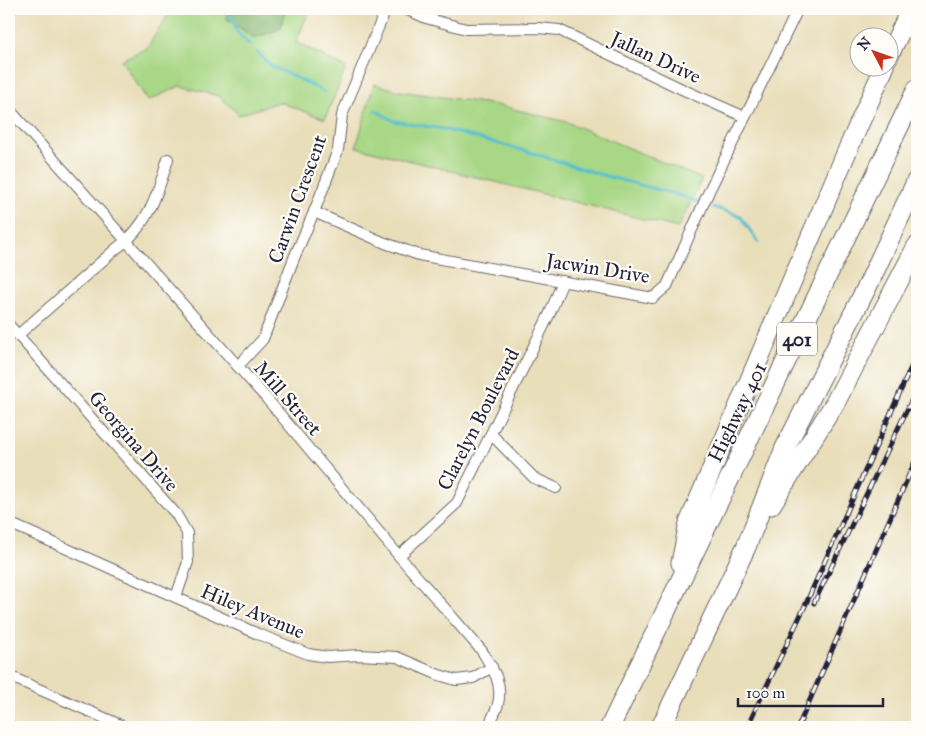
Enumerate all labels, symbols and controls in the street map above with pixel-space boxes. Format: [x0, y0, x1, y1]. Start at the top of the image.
street label: Jallan Drive [605, 25, 705, 89]
north arrow [848, 28, 898, 78]
text: N [854, 34, 875, 54]
street label: Carwin Crescent [263, 132, 331, 266]
street label: Jacwin Drive [542, 248, 651, 289]
road number: 401 [777, 322, 817, 356]
street label: Clarelyn Boulevard [432, 344, 524, 494]
street label: Mill Street [249, 356, 327, 440]
street label: Highway 401 [702, 358, 772, 466]
street label: Georgina Drive [83, 386, 184, 497]
street label: Hiley Avenue [198, 578, 308, 644]
scale bar [738, 676, 884, 708]
text: 100 m [746, 684, 786, 702]

